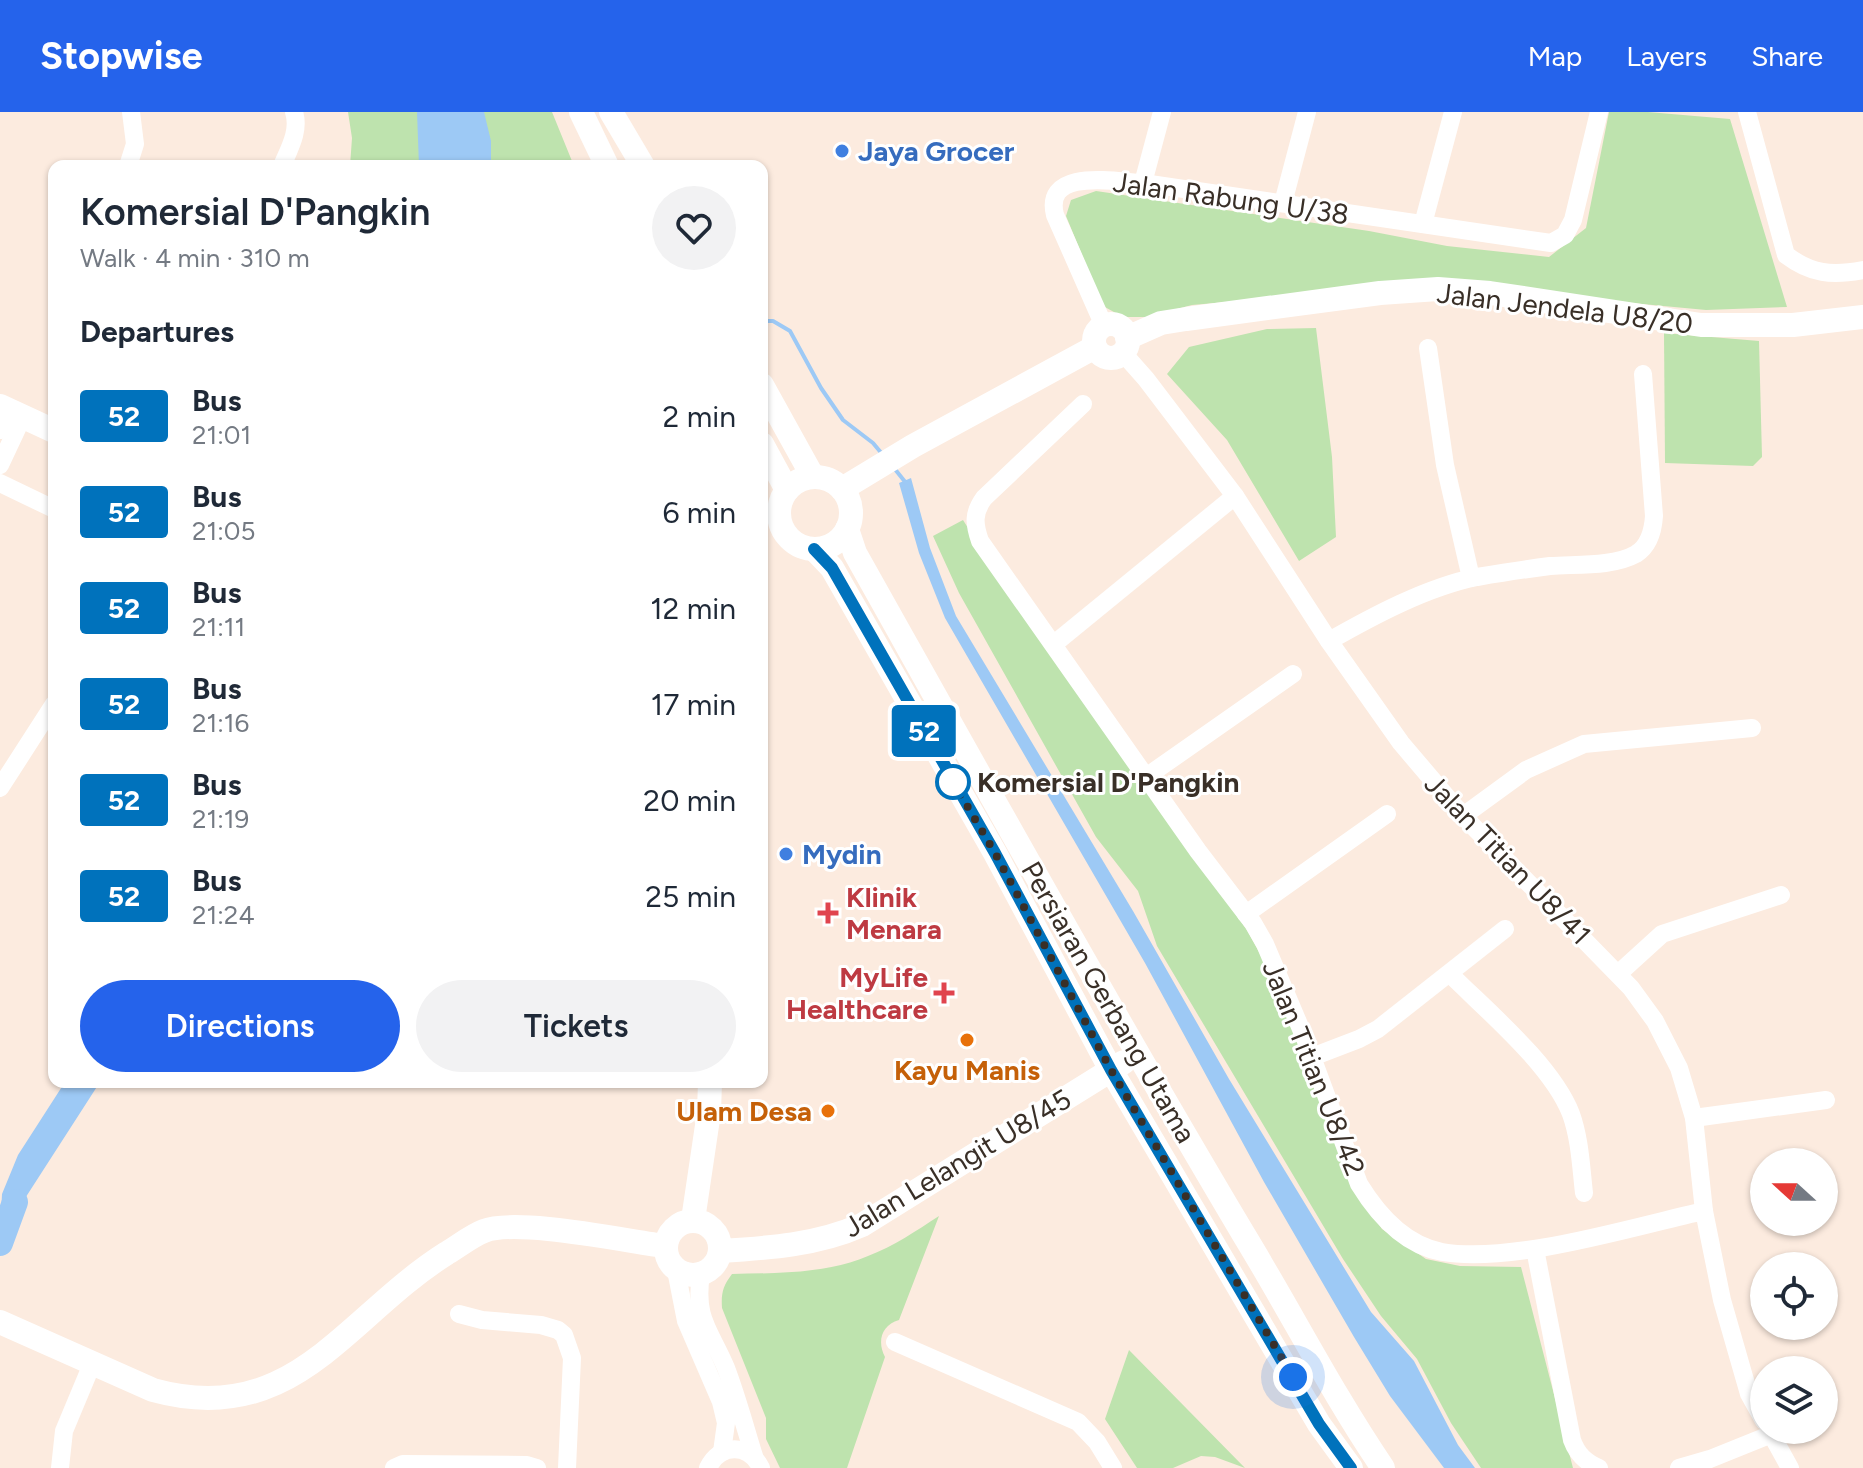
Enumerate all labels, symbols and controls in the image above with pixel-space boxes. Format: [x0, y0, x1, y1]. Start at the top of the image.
text: Stopwise [40, 33, 203, 79]
text: Map [1528, 39, 1582, 73]
text: Layers [1626, 39, 1707, 73]
text: Share [1751, 39, 1823, 73]
place label: Jaya Grocer [858, 134, 1015, 168]
marker: Jaya Grocer [833, 142, 851, 160]
street label: Jalan Rabung U/38 [1111, 165, 1351, 231]
button: heart [652, 186, 736, 270]
text: Komersial D'Pangkin [80, 189, 430, 235]
text: Walk · 4 min · 310 m [80, 242, 310, 274]
street label: Jalan Jendela U8/20 [1435, 275, 1695, 341]
text: Departures [80, 313, 234, 350]
text: Bus [192, 382, 241, 419]
text: 2 min [663, 398, 736, 435]
text: 52 [108, 399, 140, 433]
text: 21:01 [192, 419, 251, 451]
text: Bus [192, 478, 241, 515]
text: 6 min [662, 494, 736, 531]
text: 52 [108, 495, 140, 529]
text: 21:05 [192, 515, 255, 547]
text: Bus [192, 574, 241, 611]
text: 12 min [650, 590, 736, 627]
text: 52 [108, 591, 140, 625]
text: 21:11 [192, 611, 245, 643]
text: Bus [192, 670, 241, 707]
text: 17 min [651, 686, 736, 723]
text: 52 [108, 687, 140, 721]
line badge: 52 [888, 705, 960, 757]
text: 21:16 [192, 707, 249, 739]
text: 52 [908, 714, 940, 748]
marker: Komersial D'Pangkin [936, 765, 970, 799]
place label: Komersial D'Pangkin [977, 765, 1240, 799]
text: Bus [192, 766, 241, 803]
street label: Jalan Titian U8/41 [1418, 766, 1598, 952]
text: 20 min [643, 782, 736, 819]
text: 52 [108, 783, 140, 817]
text: 21:19 [192, 803, 249, 835]
place label: Mydin [802, 837, 882, 871]
marker: Mydin [777, 845, 795, 863]
street label: Persiaran Gerbang Utama [1014, 855, 1204, 1149]
text: Bus [192, 862, 241, 899]
text: 25 min [645, 878, 736, 915]
text: 52 [108, 879, 140, 913]
place label: Klinik Menara [846, 880, 942, 946]
text: 21:24 [192, 899, 255, 931]
marker: Klinik Menara [817, 902, 839, 924]
street label: Jalan Titian U8/42 [1255, 956, 1373, 1180]
place label: MyLife Healthcare [786, 960, 928, 1026]
button: Directions [80, 980, 400, 1072]
button: Tickets [416, 980, 736, 1072]
marker: MyLife Healthcare [935, 984, 953, 1002]
marker: Kayu Manis [958, 1031, 976, 1049]
place label: Kayu Manis [894, 1053, 1040, 1087]
street label: Jalan Lelangit U8/45 [837, 1082, 1077, 1244]
place label: Ulam Desa [676, 1094, 812, 1128]
marker: Ulam Desa [819, 1102, 837, 1120]
north arrow [1750, 1148, 1838, 1236]
map controls [1750, 1148, 1838, 1444]
button: locate [1750, 1252, 1838, 1340]
button: layers [1750, 1356, 1838, 1444]
your location [1273, 1357, 1313, 1397]

